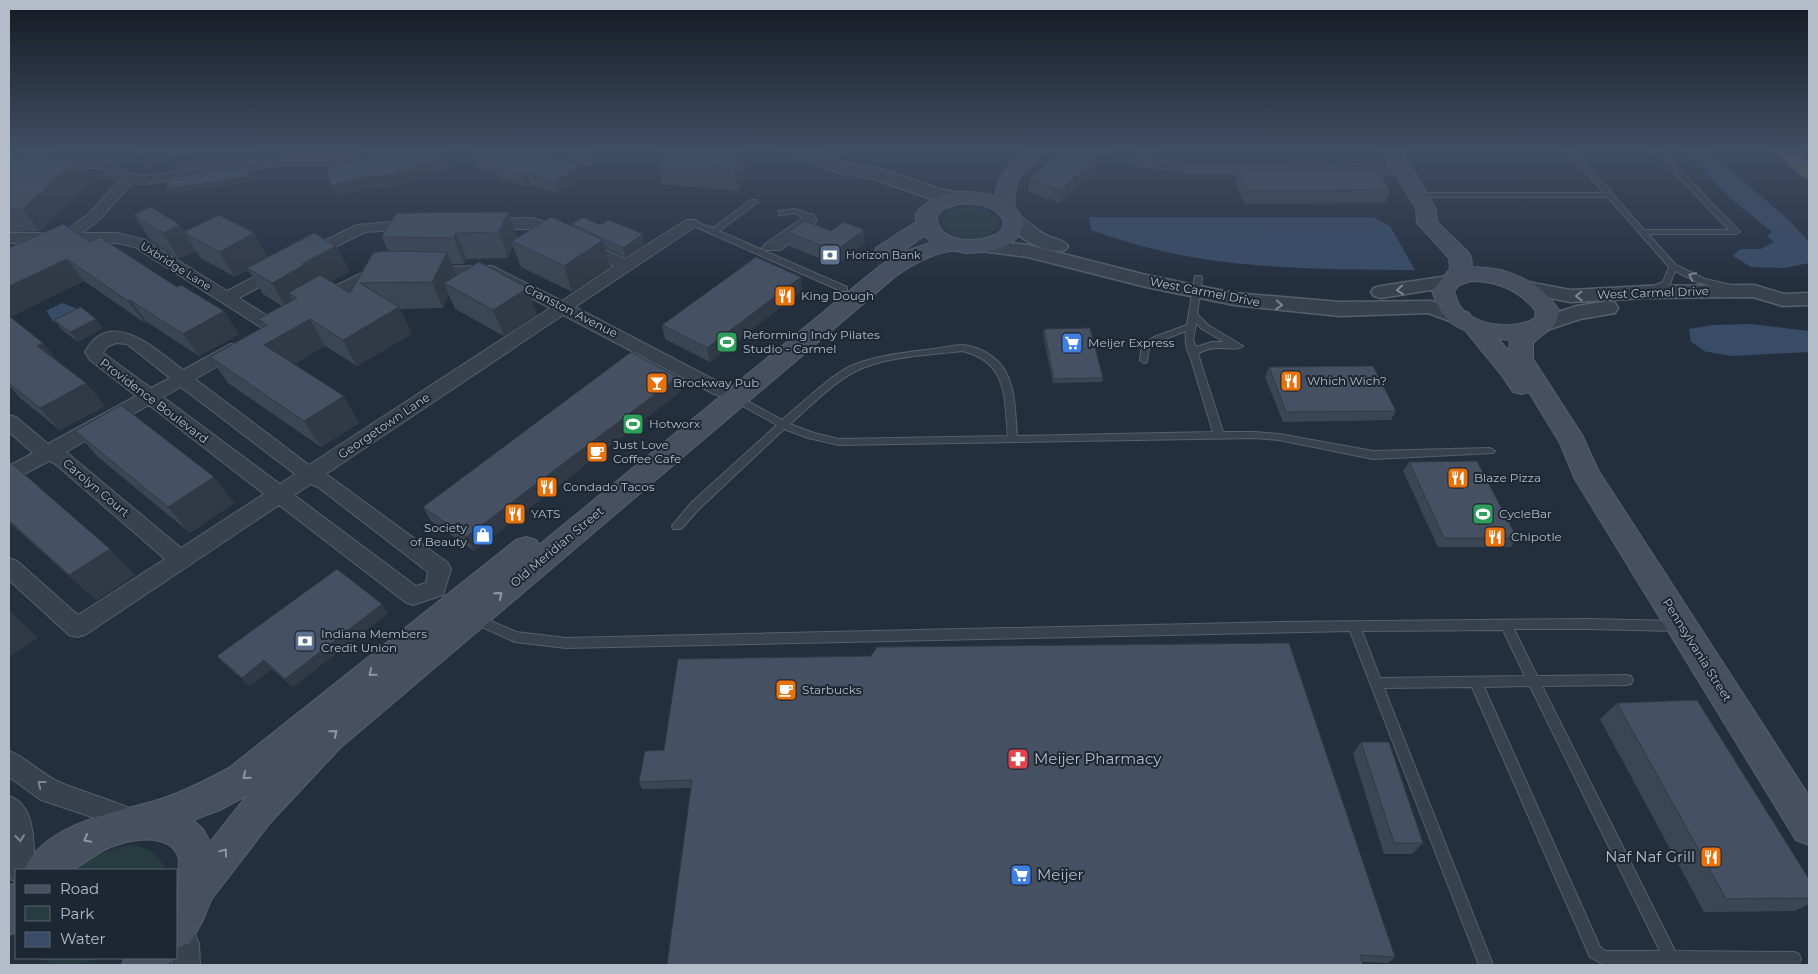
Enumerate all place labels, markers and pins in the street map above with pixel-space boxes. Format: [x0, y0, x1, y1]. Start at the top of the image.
bank icon: Horizon Bank [818, 243, 842, 267]
place label: Horizon Bank [846, 248, 921, 262]
restaurant icon: King Dough [773, 284, 797, 308]
place label: King Dough [801, 288, 874, 303]
place label: Reforming Indy Pilates Studio - Carmel [743, 327, 880, 356]
sports icon: Reforming Indy Pilates Studio - Carmel [715, 330, 739, 354]
supermarket icon: Meijer Express [1060, 331, 1084, 355]
place label: Meijer Express [1088, 335, 1175, 350]
restaurant icon: Which Wich? [1279, 369, 1303, 393]
bar icon: Brockway Pub [645, 371, 669, 395]
place label: Which Wich? [1307, 373, 1387, 388]
place label: Brockway Pub [673, 375, 759, 390]
sports icon: Hotworx [621, 412, 645, 436]
place label: Hotworx [649, 416, 701, 431]
place label: Just Love Coffee Cafe [612, 437, 681, 466]
cafe icon: Just Love Coffee Cafe [585, 440, 609, 464]
restaurant icon: Blaze Pizza [1446, 466, 1470, 490]
place label: Blaze Pizza [1474, 470, 1541, 485]
restaurant icon: Condado Tacos [535, 475, 559, 499]
place label: Condado Tacos [563, 479, 655, 494]
restaurant icon: YATS [503, 502, 527, 526]
sports icon: CycleBar [1471, 502, 1495, 526]
place label: YATS [531, 506, 560, 521]
place label: CycleBar [1499, 506, 1552, 521]
place label: Society of Beauty [410, 520, 467, 549]
shop icon: Society of Beauty [471, 523, 495, 547]
restaurant icon: Chipotle [1483, 525, 1507, 549]
place label: Chipotle [1511, 529, 1562, 544]
place label: Indiana Members Credit Union [321, 626, 427, 655]
bank icon: Indiana Members Credit Union [293, 629, 317, 653]
cafe icon: Starbucks [774, 678, 798, 702]
place label: Starbucks [802, 682, 862, 697]
pharmacy icon: Meijer Pharmacy [1006, 747, 1030, 771]
place label: Meijer Pharmacy [1034, 749, 1162, 768]
restaurant icon: Naf Naf Grill [1699, 845, 1723, 869]
place label: Naf Naf Grill [1605, 847, 1695, 866]
supermarket icon: Meijer [1009, 863, 1033, 887]
place label: Meijer [1037, 865, 1084, 884]

